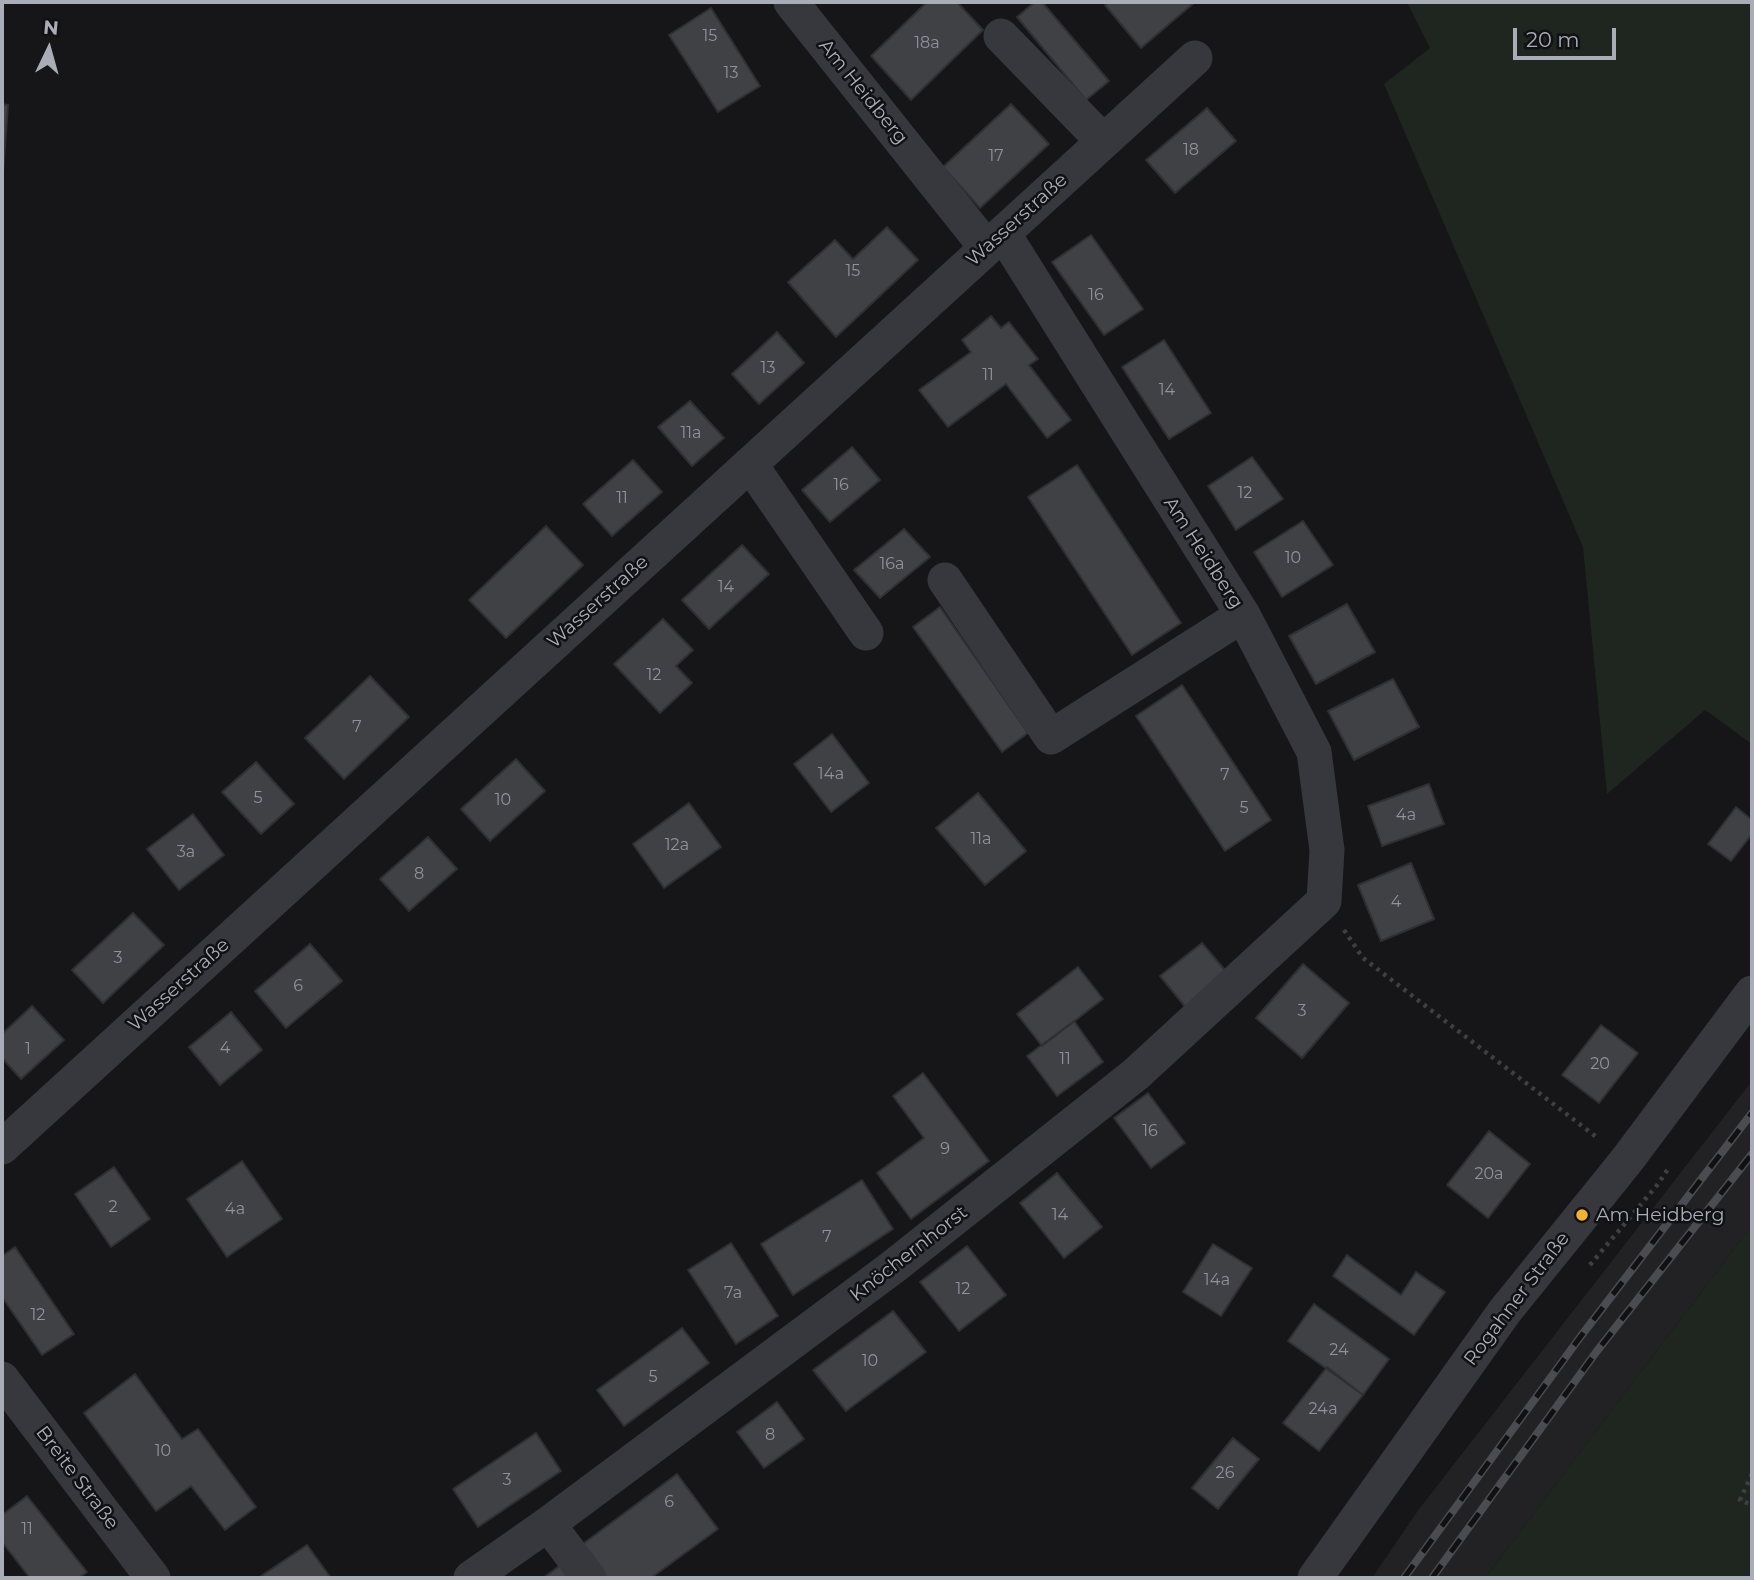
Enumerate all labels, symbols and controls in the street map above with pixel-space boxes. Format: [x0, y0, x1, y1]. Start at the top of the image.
north arrow [14, 14, 84, 84]
scale bar [1516, 14, 1619, 58]
text: N [42, 15, 60, 40]
house number: 15 [703, 26, 717, 46]
text: 20 m [1526, 27, 1580, 52]
house number: 18a [914, 33, 940, 53]
street label: Am Heidberg [814, 35, 912, 149]
house number: 13 [724, 63, 738, 83]
house number: 18 [1183, 140, 1199, 160]
house number: 17 [988, 146, 1004, 166]
street label: Wasserstraße [962, 169, 1072, 271]
house number: 15 [846, 261, 860, 281]
house number: 16 [1088, 285, 1104, 305]
house number: 13 [761, 358, 775, 378]
house number: 11 [982, 365, 994, 385]
house number: 14 [1159, 380, 1175, 400]
house number: 11a [681, 423, 701, 443]
house number: 16 [833, 475, 849, 495]
house number: 12 [1238, 483, 1252, 503]
house number: 11 [616, 488, 628, 508]
street label: Am Heidberg [1158, 493, 1248, 613]
house number: 10 [1285, 548, 1301, 568]
street label: Wasserstraße [543, 551, 653, 653]
house number: 16a [880, 554, 904, 574]
house number: 14 [718, 577, 734, 597]
house number: 12 [647, 665, 661, 685]
house number: 7 [352, 717, 362, 737]
house number: 14a [818, 764, 844, 784]
house number: 7 [1220, 765, 1230, 785]
house number: 5 [253, 788, 263, 808]
house number: 10 [495, 790, 511, 810]
house number: 5 [1239, 798, 1249, 818]
house number: 4a [1396, 805, 1416, 825]
house number: 11a [971, 829, 991, 849]
house number: 12a [665, 835, 689, 855]
house number: 3a [177, 842, 195, 862]
house number: 8 [414, 864, 424, 884]
house number: 4 [1391, 892, 1401, 912]
street label: Wasserstraße [124, 934, 234, 1036]
house number: 3 [113, 948, 123, 968]
house number: 6 [293, 976, 303, 996]
house number: 3 [1297, 1001, 1307, 1021]
house number: 4 [220, 1038, 230, 1058]
house number: 1 [25, 1039, 31, 1059]
house number: 11 [1059, 1049, 1071, 1069]
house number: 20 [1590, 1054, 1610, 1074]
house number: 16 [1142, 1121, 1158, 1141]
house number: 9 [940, 1139, 950, 1159]
house number: 20a [1474, 1164, 1504, 1184]
house number: 2 [108, 1197, 118, 1217]
house number: 4a [225, 1199, 245, 1219]
street label: Knöchernhorst [846, 1201, 972, 1307]
place label: Am Heidberg [1596, 1204, 1724, 1226]
house number: 14 [1052, 1205, 1068, 1225]
marker: Am Heidberg [1574, 1207, 1590, 1223]
house number: 7 [822, 1227, 832, 1247]
street label: Rogahner Straße [1459, 1228, 1575, 1370]
house number: 14a [1204, 1270, 1230, 1290]
house number: 12 [956, 1279, 970, 1299]
house number: 7a [724, 1283, 742, 1303]
house number: 12 [31, 1305, 45, 1325]
house number: 24 [1329, 1340, 1349, 1360]
house number: 10 [862, 1351, 878, 1371]
house number: 5 [648, 1367, 658, 1387]
house number: 24a [1308, 1399, 1338, 1419]
street label: Breite Straße [31, 1422, 123, 1534]
house number: 8 [765, 1425, 775, 1445]
house number: 10 [155, 1441, 171, 1461]
house number: 26 [1216, 1463, 1234, 1483]
house number: 3 [502, 1470, 512, 1490]
house number: 6 [664, 1492, 674, 1512]
house number: 11 [21, 1519, 33, 1539]

